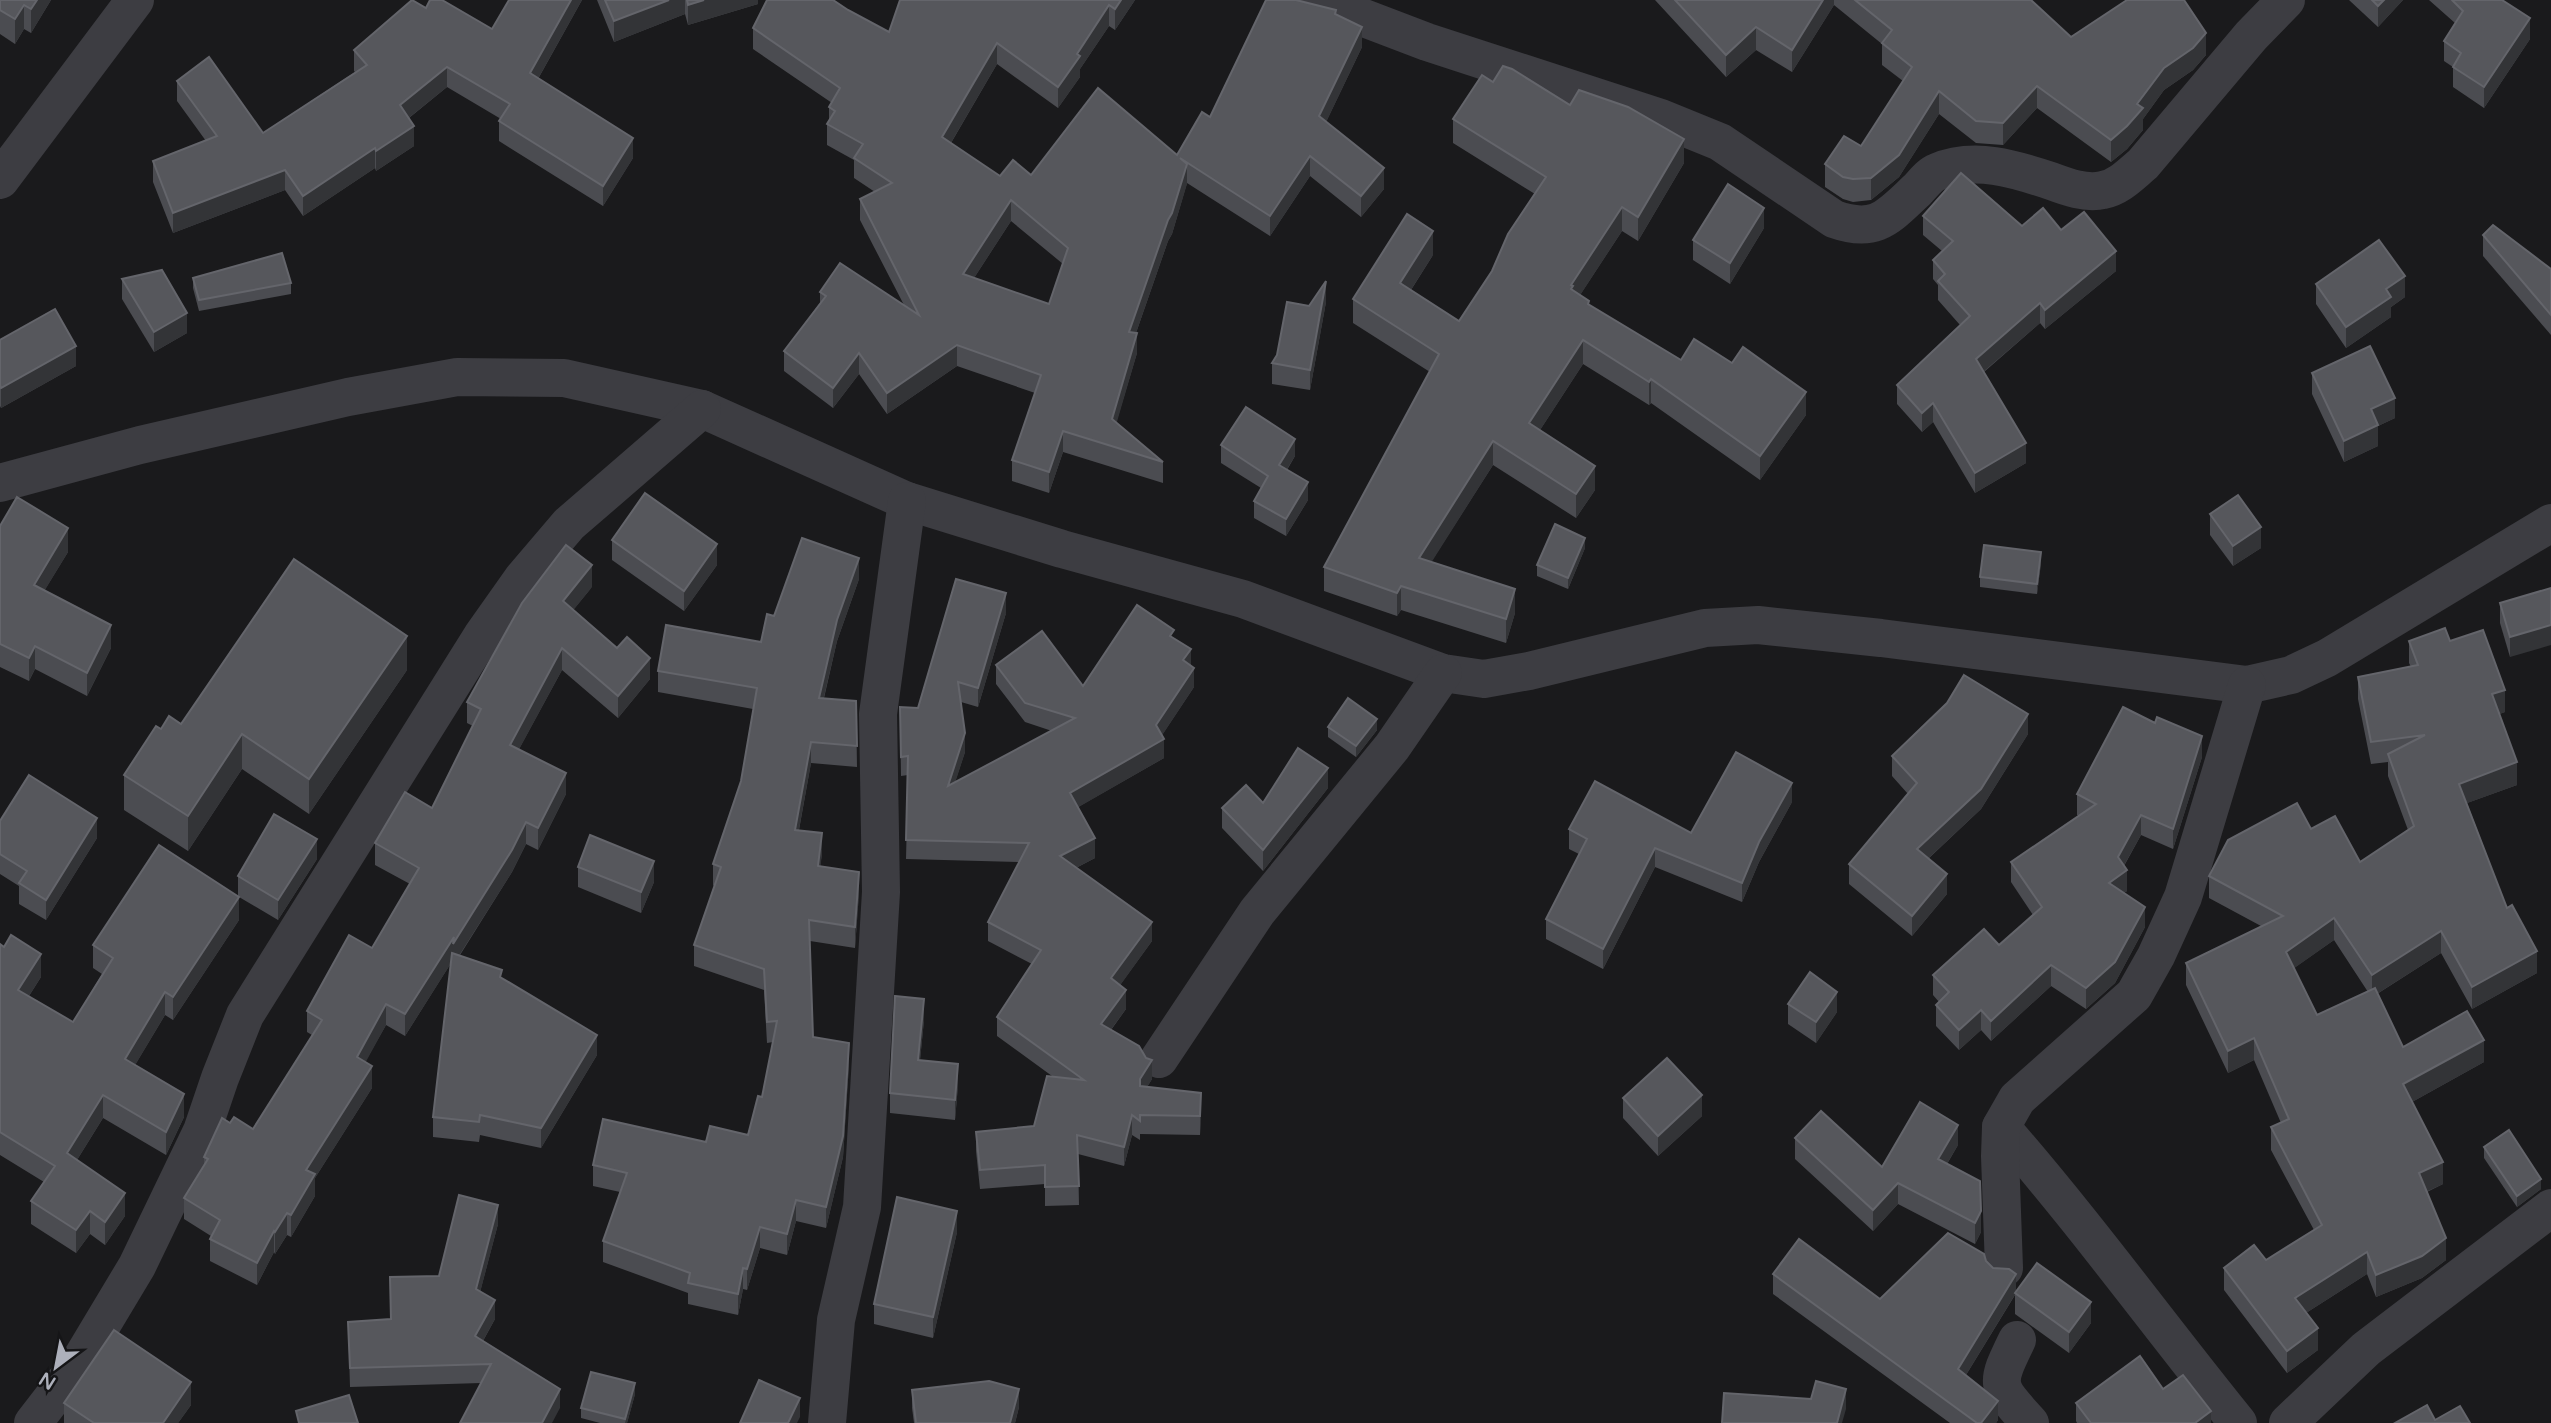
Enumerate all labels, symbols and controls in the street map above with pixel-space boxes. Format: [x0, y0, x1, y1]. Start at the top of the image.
north arrow [21, 1332, 91, 1402]
text: N [35, 1367, 60, 1394]

